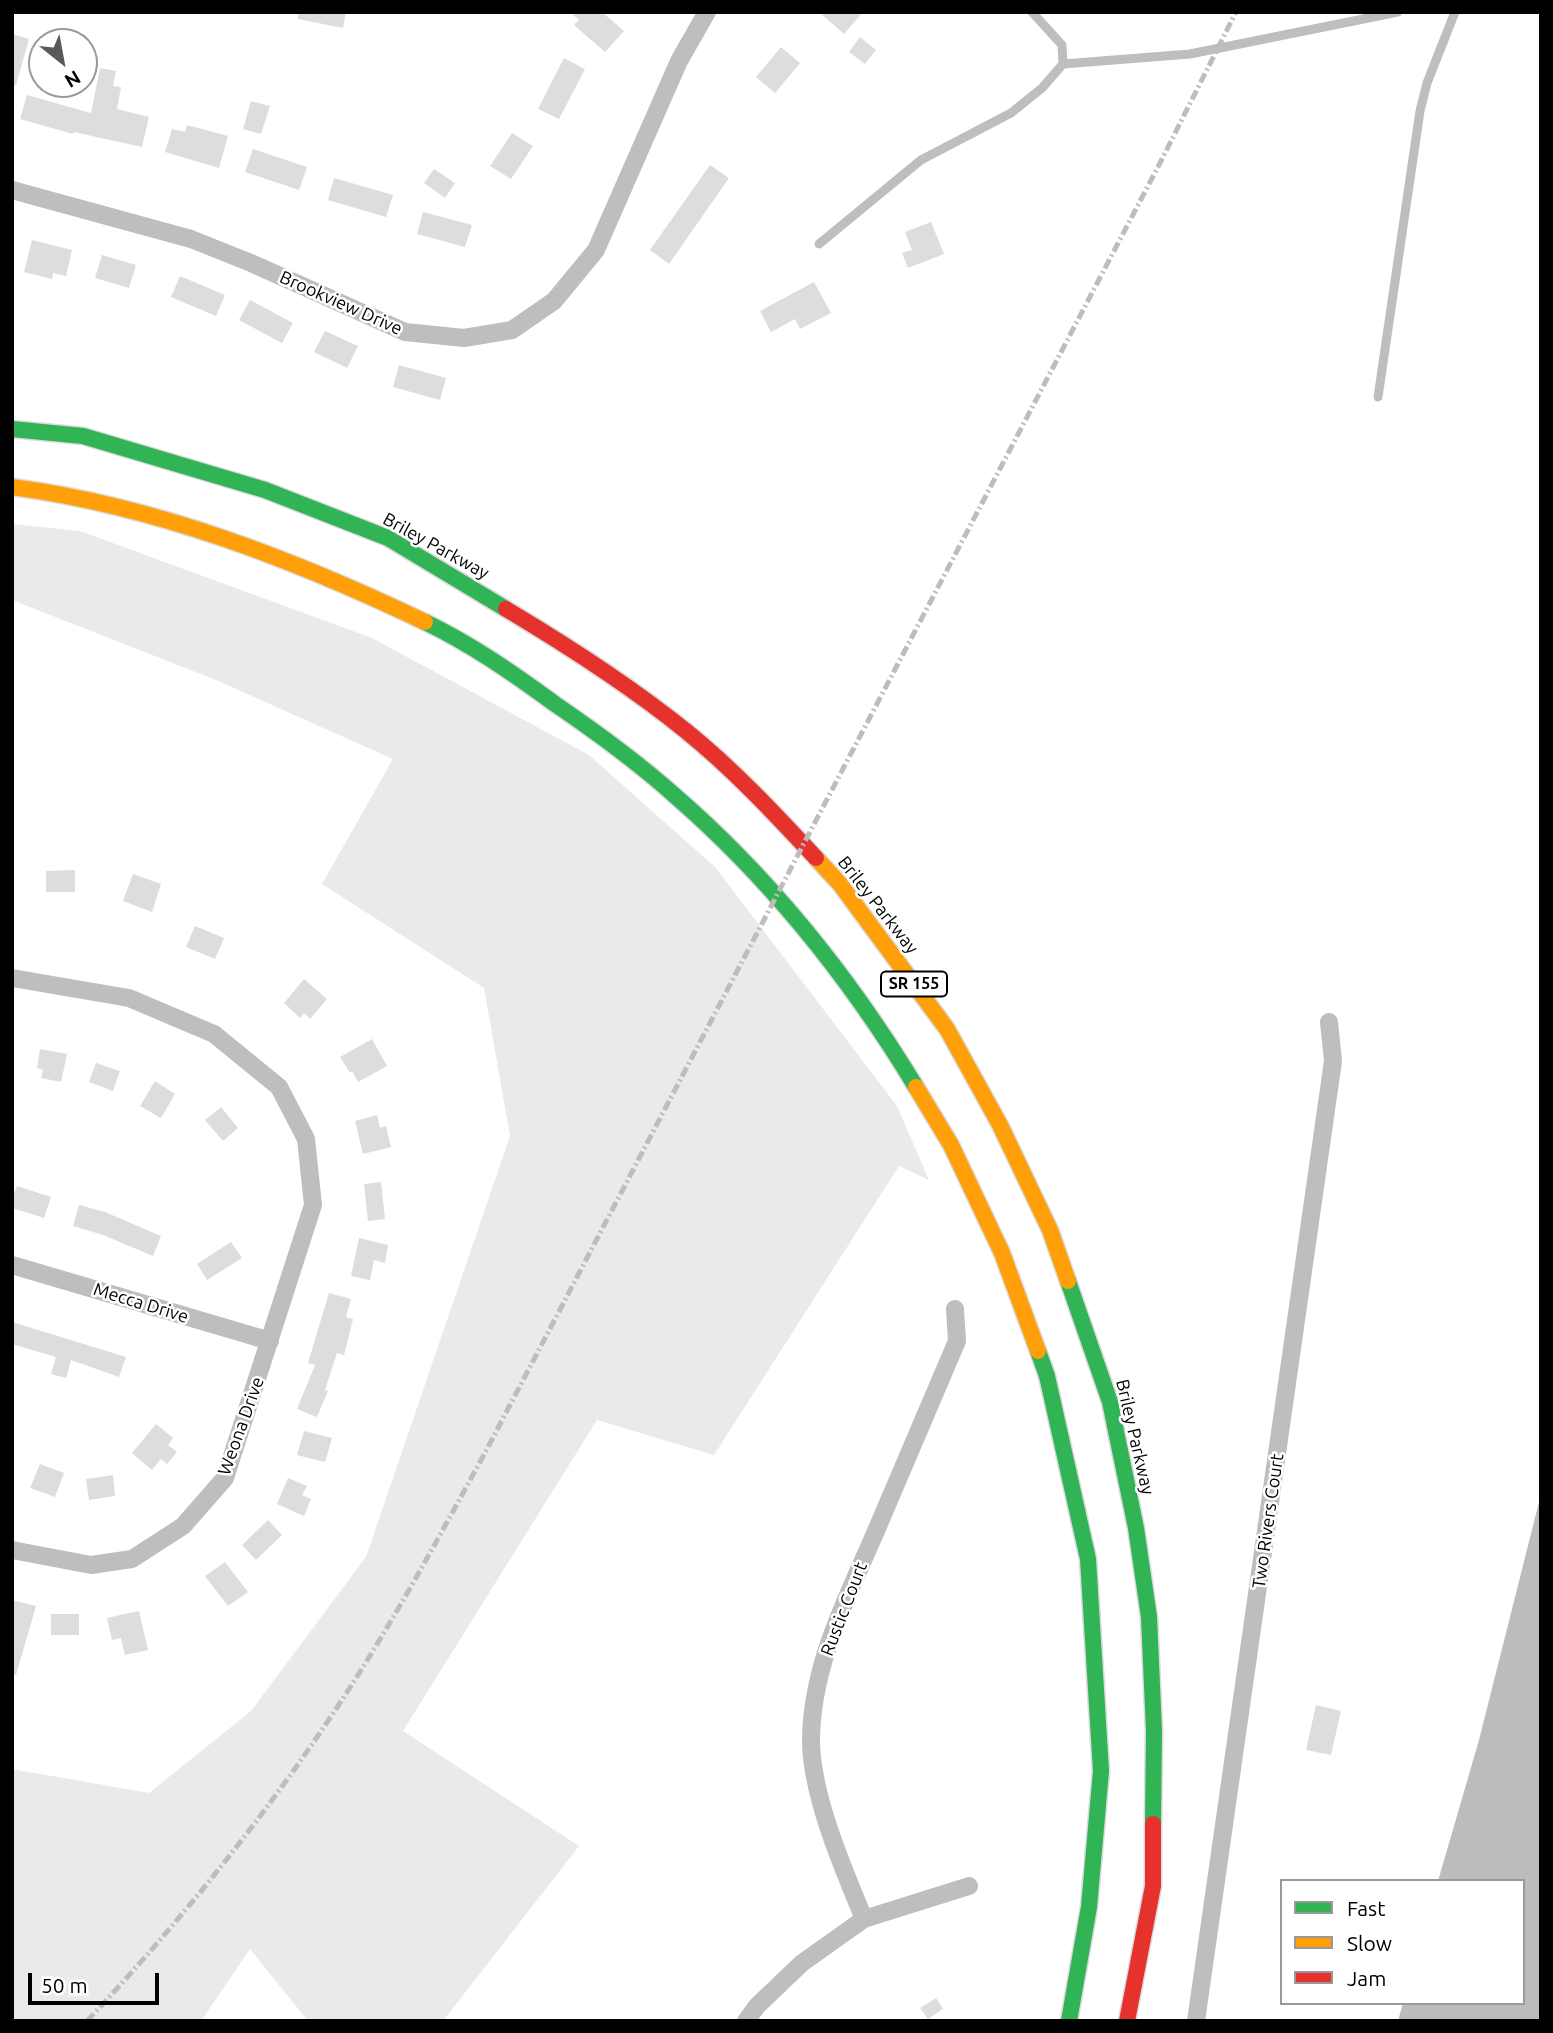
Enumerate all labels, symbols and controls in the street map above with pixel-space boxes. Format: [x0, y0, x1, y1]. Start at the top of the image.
north arrow [28, 28, 98, 98]
text: N [61, 66, 85, 92]
street label: Brookview Drive [276, 266, 406, 340]
street label: Briley Parkway [379, 508, 493, 584]
street label: Briley Parkway [833, 852, 923, 958]
road number: SR 155 [881, 972, 947, 996]
street label: Mecca Drive [91, 1278, 191, 1328]
street label: Weona Drive [213, 1374, 269, 1478]
street label: Briley Parkway [1111, 1377, 1159, 1497]
street label: Two Rivers Court [1248, 1452, 1288, 1590]
street label: Rustic Court [816, 1559, 872, 1659]
legend [1280, 1879, 1525, 2005]
text: Fast [1347, 1896, 1385, 1920]
text: Slow [1347, 1931, 1392, 1955]
scale bar [32, 1960, 163, 2004]
text: Jam [1347, 1966, 1386, 1990]
text: 50 m [41, 1973, 88, 1997]

